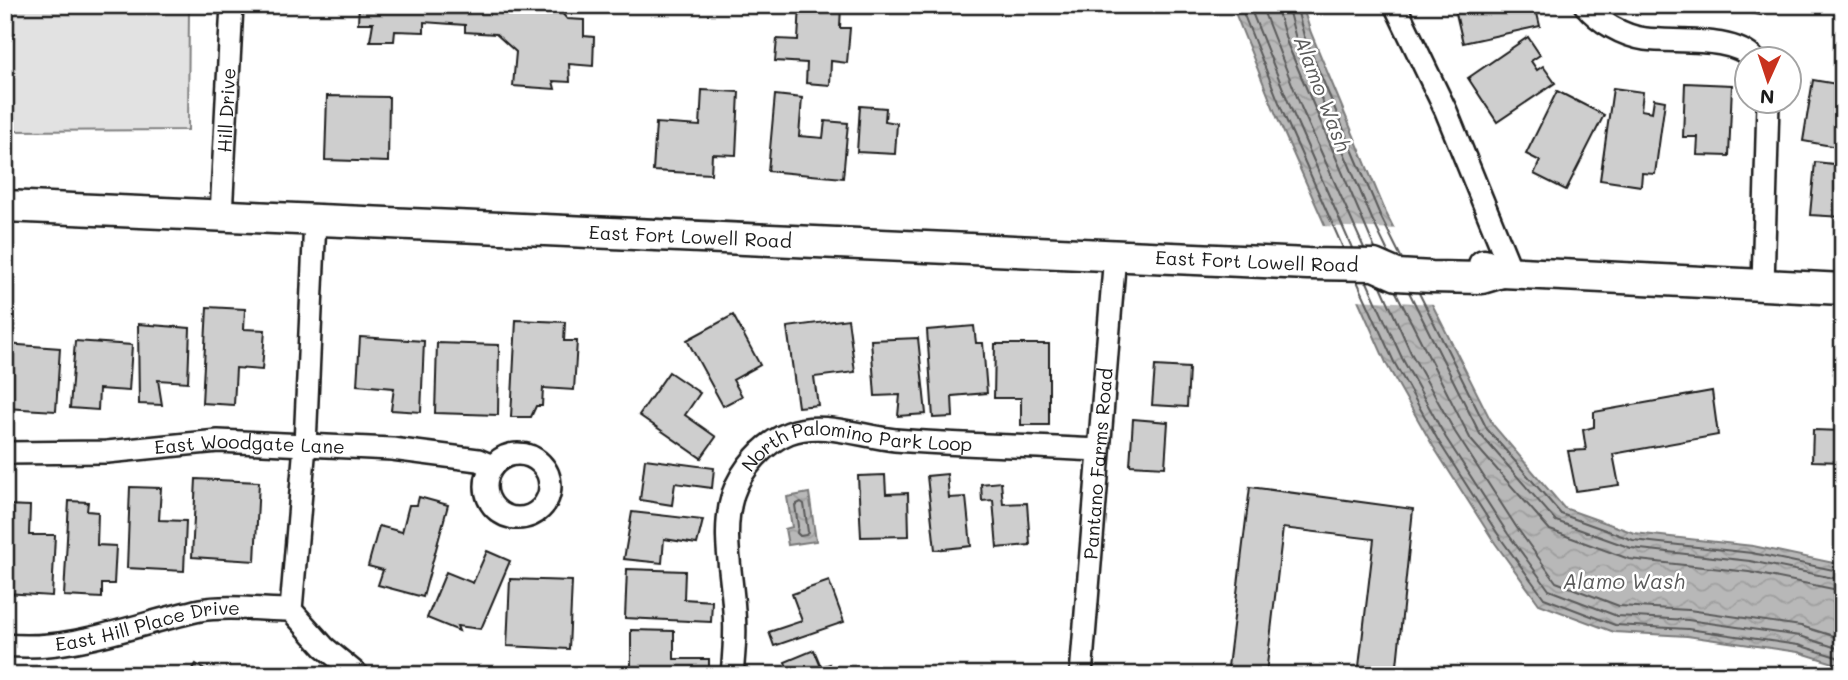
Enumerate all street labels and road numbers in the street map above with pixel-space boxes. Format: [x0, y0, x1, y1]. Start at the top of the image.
street label: Hill Drive [211, 67, 241, 153]
street label: East Fort Lowell Road [588, 219, 792, 253]
street label: East Fort Lowell Road [1155, 244, 1358, 277]
street label: Pantano Farms Road [1077, 367, 1118, 560]
street label: North Palomino Park Loop [735, 415, 973, 476]
street label: East Woodgate Lane [153, 428, 345, 459]
street label: East Hill Place Drive [54, 595, 240, 656]

